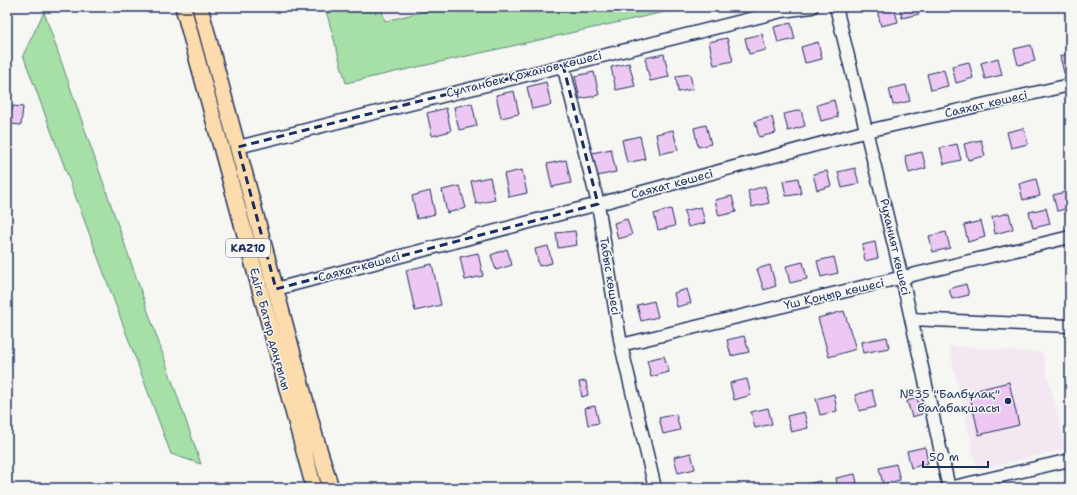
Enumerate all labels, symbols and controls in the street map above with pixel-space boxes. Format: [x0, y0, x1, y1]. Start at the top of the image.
street label: Сұлтанбек Қожанов көшесі [445, 47, 603, 101]
street label: Саяхат көшесі [943, 87, 1029, 121]
street label: Саяхат көшесі [629, 165, 715, 203]
street label: Руханият көшесі [876, 197, 914, 297]
street label: Табыс көшесі [596, 236, 624, 316]
road number: KAZ10 [226, 239, 270, 257]
street label: Саяхат көшесі [316, 248, 402, 286]
street label: Едіге Батыр даңғылы [246, 266, 294, 392]
street label: Үш Қоңыр көшесі [782, 275, 886, 313]
place label: №35 "Балбұлақ" балабақшасы [900, 386, 1000, 416]
marker: №35 "Балбұлақ" балабақшасы [1003, 396, 1013, 406]
scale bar [923, 443, 988, 469]
text: 50 m [929, 449, 959, 465]

